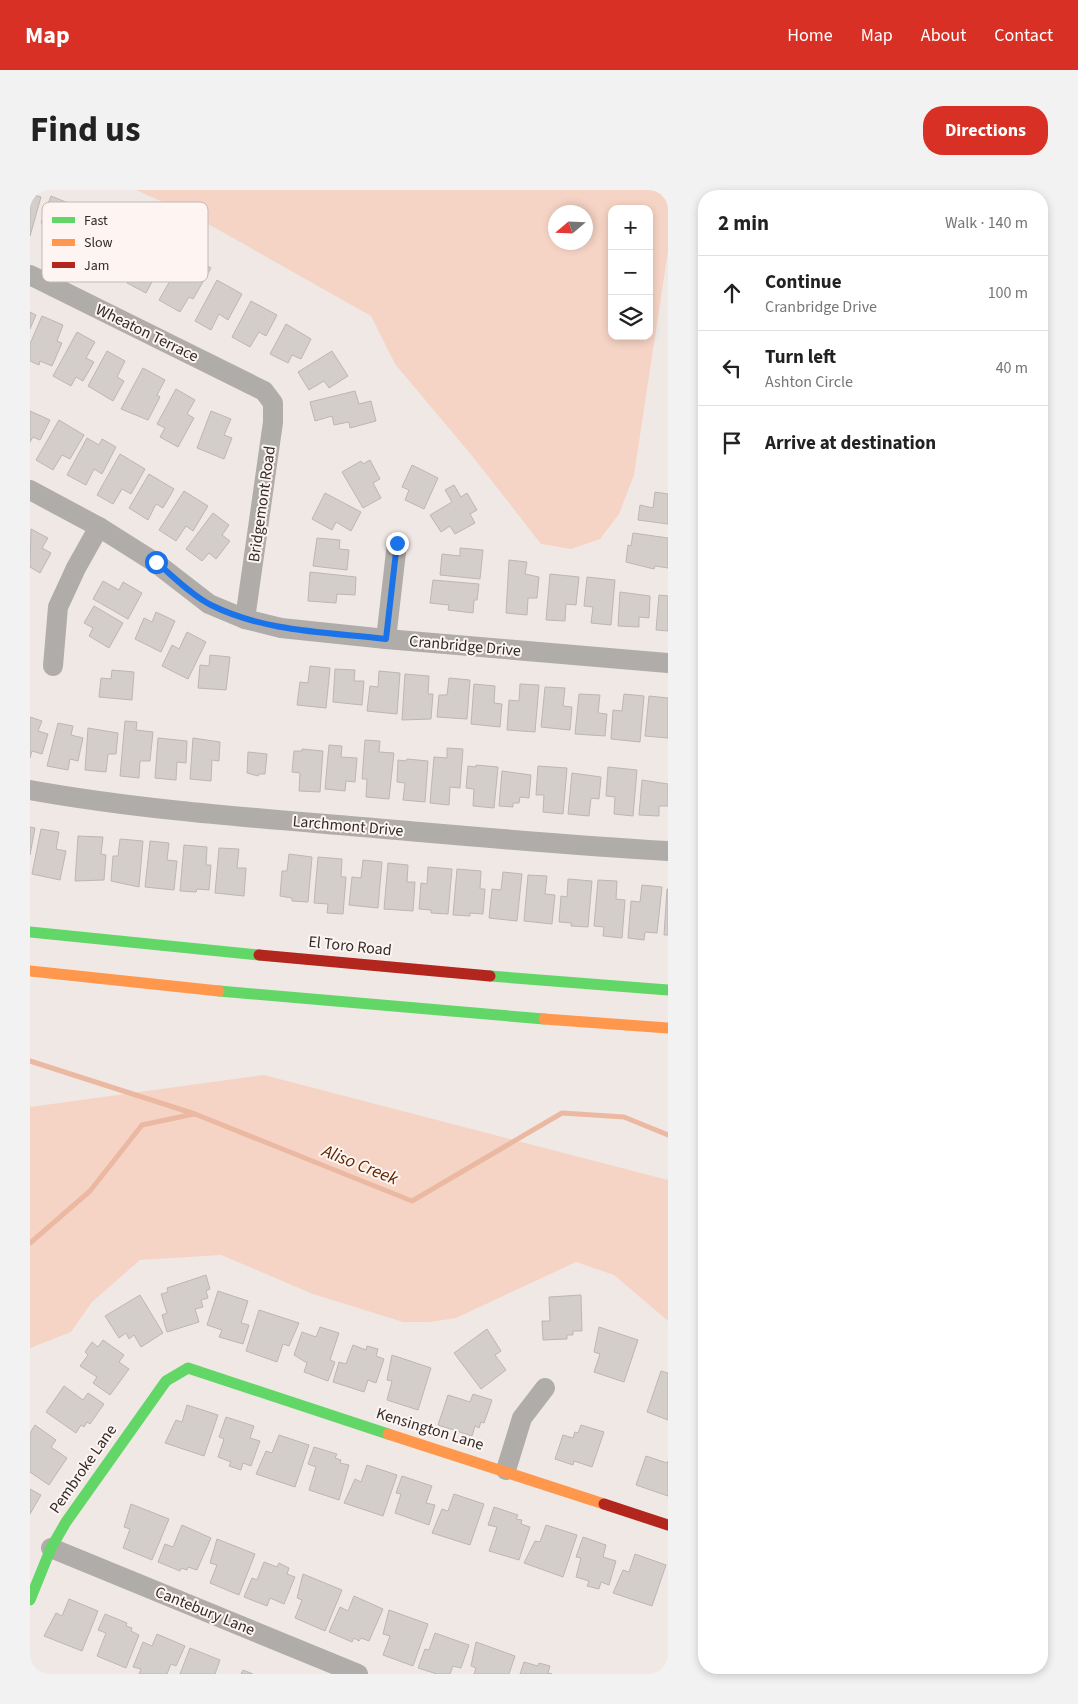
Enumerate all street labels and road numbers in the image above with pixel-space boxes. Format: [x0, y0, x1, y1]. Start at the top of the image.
street label: Wheaton Terrace [92, 299, 202, 367]
street label: Bridgemont Road [243, 444, 281, 564]
street label: Cranbridge Drive [408, 630, 522, 662]
street label: Larchmont Drive [292, 810, 404, 842]
street label: El Toro Road [307, 931, 393, 961]
street label: Kensington Lane [373, 1402, 487, 1456]
street label: Pembroke Lane [44, 1420, 122, 1518]
street label: Cantebury Lane [152, 1581, 258, 1641]

